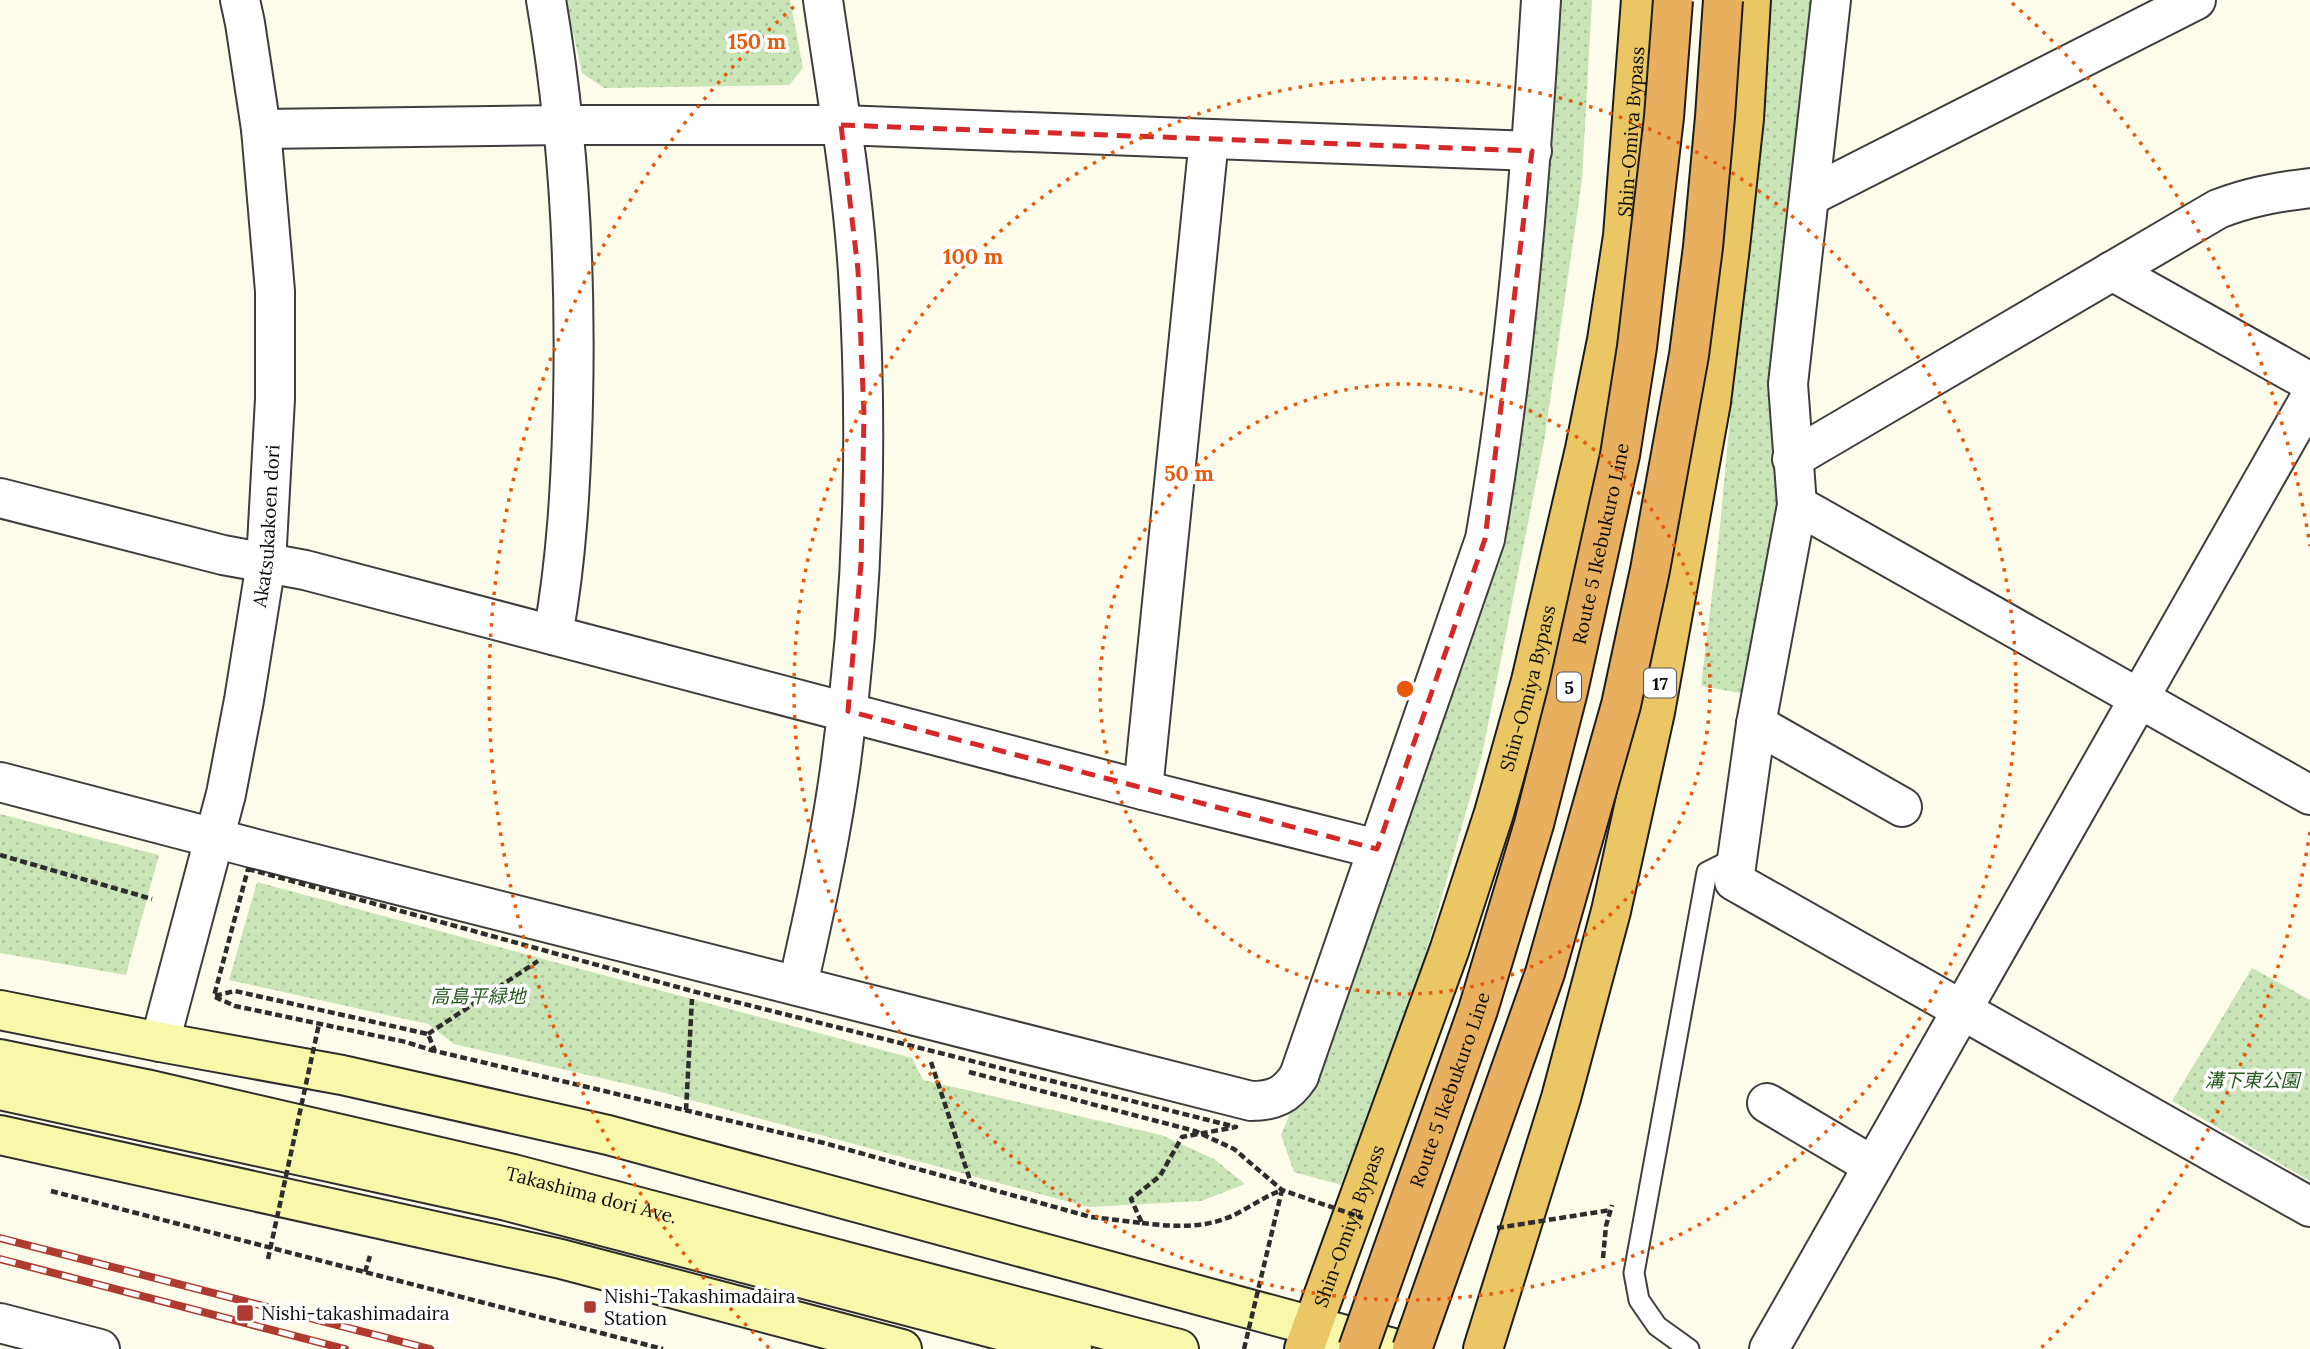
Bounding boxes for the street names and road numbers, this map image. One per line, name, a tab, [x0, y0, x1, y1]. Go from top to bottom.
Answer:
street label: Shin-Omiya Bypass	[1612, 45, 1649, 218]
street label: Route 5 Ikebukuro Line	[1567, 441, 1634, 647]
street label: Akatsukakoen dori	[247, 444, 284, 610]
street label: Shin-Omiya Bypass	[1494, 602, 1560, 774]
road number: 17	[1644, 668, 1676, 698]
road number: 5	[1557, 672, 1581, 702]
street label: Route 5 Ikebukuro Line	[1404, 989, 1495, 1191]
street label: Shin-Omiya Bypass	[1308, 1141, 1389, 1310]
street label: Takashima dori Ave.	[504, 1161, 680, 1229]

